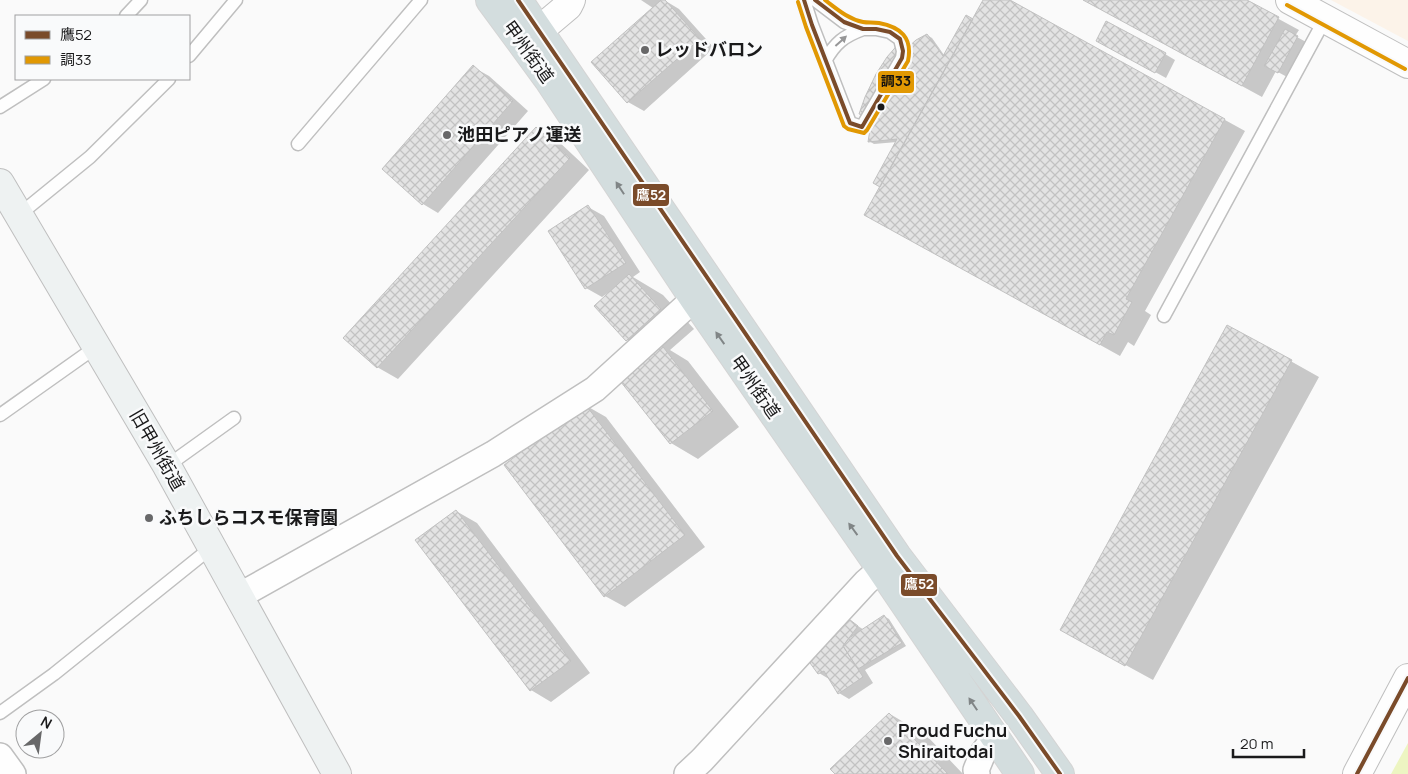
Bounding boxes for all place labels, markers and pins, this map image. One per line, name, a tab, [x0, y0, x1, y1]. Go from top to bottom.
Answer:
place label: レッドバロン	[655, 37, 763, 61]
marker: レッドバロン	[639, 44, 651, 56]
unlabelled marker	[876, 102, 886, 112]
place label: 池田ピアノ運送	[457, 122, 581, 146]
marker: 池田ピアノ運送	[441, 129, 453, 141]
place label: ふちしらコスモ保育園	[159, 505, 338, 529]
marker: ふちしらコスモ保育園	[143, 512, 155, 524]
place label: Proud Fuchu Shiraitodai	[898, 718, 1007, 763]
marker: Proud Fuchu Shiraitodai	[882, 735, 894, 747]

